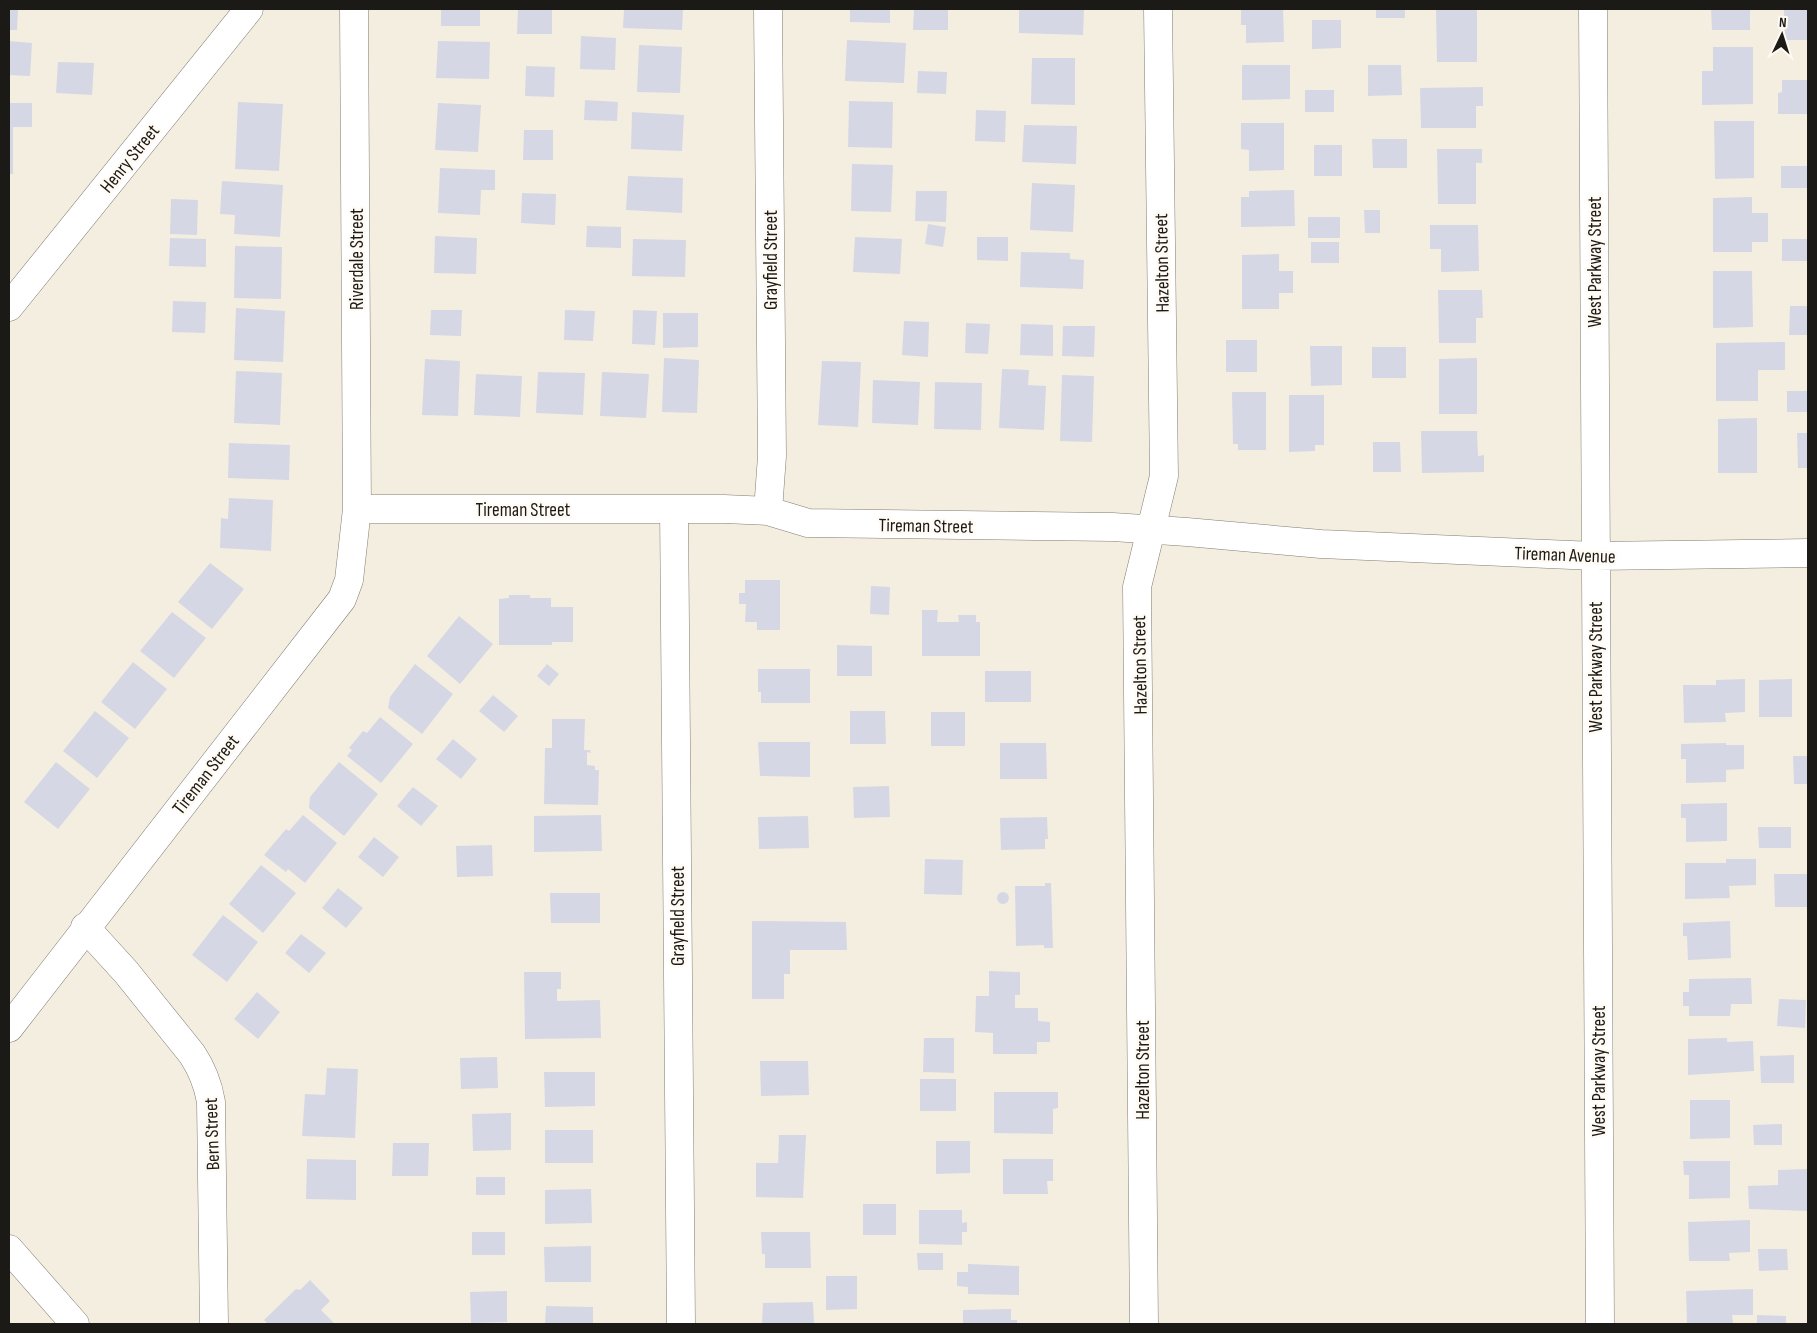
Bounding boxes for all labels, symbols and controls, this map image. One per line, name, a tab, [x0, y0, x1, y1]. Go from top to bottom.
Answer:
north arrow	[1757, 10, 1807, 60]
text: N	[1779, 14, 1787, 31]
street label: Henry Street	[96, 120, 165, 198]
street label: West Parkway Street	[1584, 196, 1607, 328]
street label: Riverdale Street	[346, 208, 369, 310]
street label: Grayfield Street	[760, 210, 783, 310]
street label: Hazelton Street	[1150, 213, 1175, 313]
street label: Tireman Street	[476, 499, 571, 522]
street label: Tireman Street	[878, 514, 974, 539]
street label: Tireman Avenue	[1514, 542, 1616, 569]
street label: West Parkway Street	[1585, 601, 1608, 733]
street label: Hazelton Street	[1128, 615, 1153, 715]
street label: Tireman Street	[168, 730, 245, 819]
street label: Grayfield Street	[667, 866, 690, 966]
street label: West Parkway Street	[1588, 1005, 1611, 1137]
street label: Hazelton Street	[1132, 1020, 1155, 1120]
street label: Bern Street	[200, 1097, 225, 1171]

